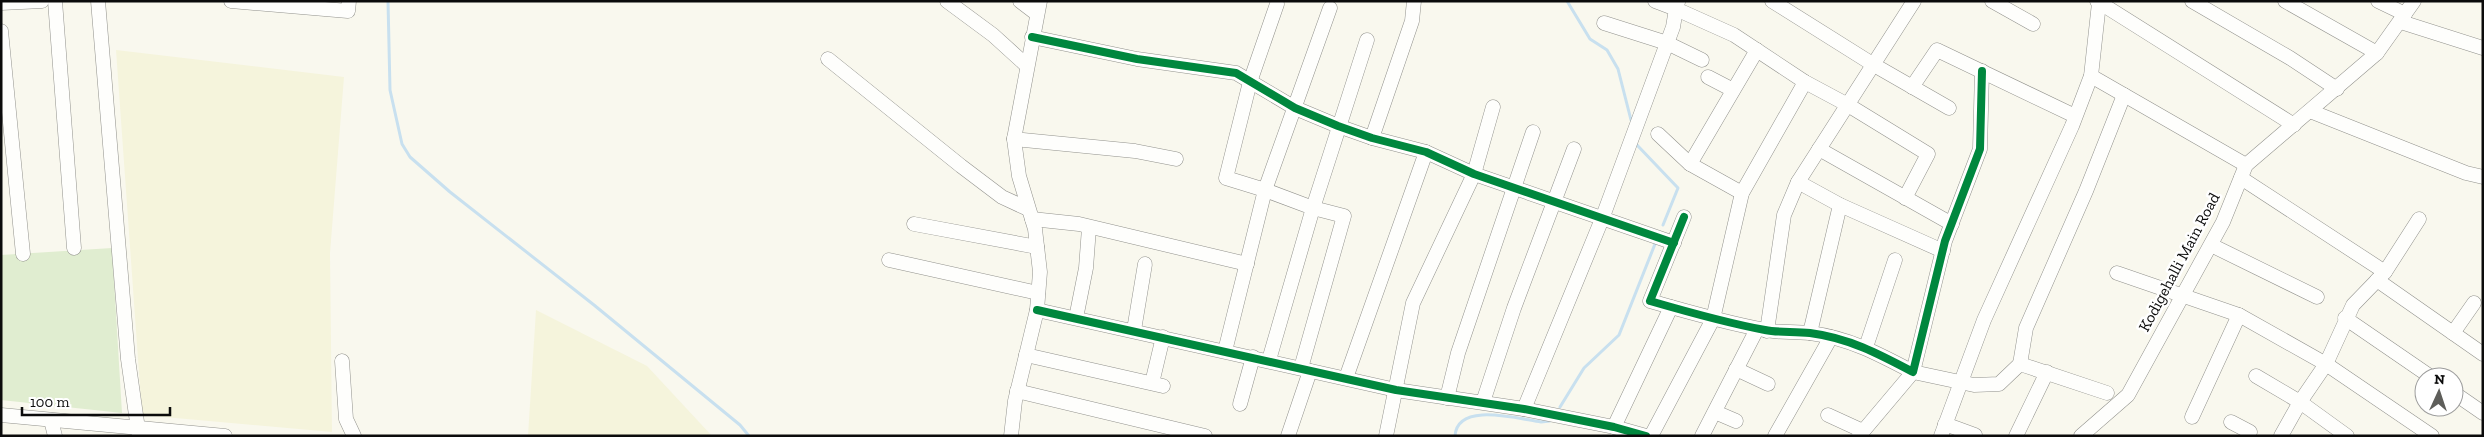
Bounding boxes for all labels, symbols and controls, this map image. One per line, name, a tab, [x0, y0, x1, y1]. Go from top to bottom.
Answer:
street label: Kodigehalli Main Road	[2134, 189, 2224, 335]
north arrow	[2414, 367, 2464, 417]
text: N	[2434, 371, 2446, 388]
scale bar	[22, 384, 170, 416]
text: 100 m	[30, 393, 69, 411]

